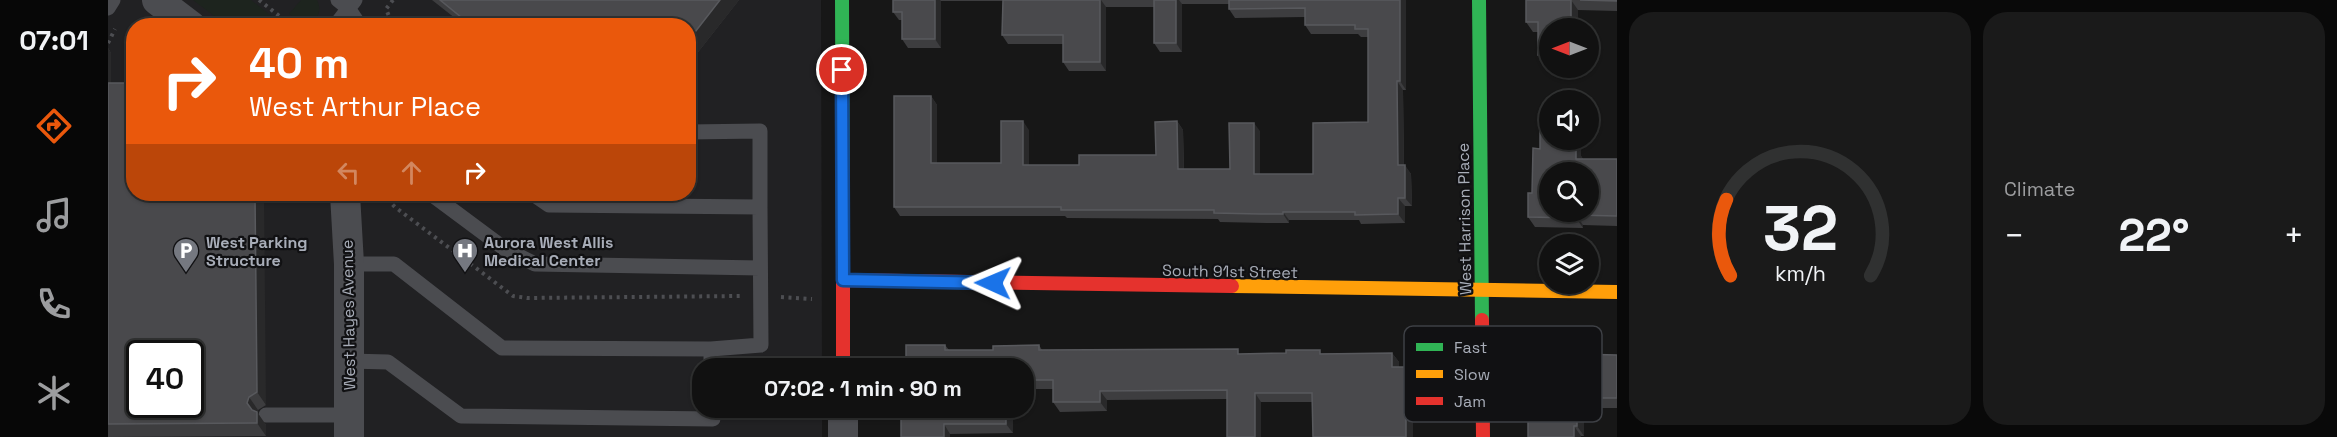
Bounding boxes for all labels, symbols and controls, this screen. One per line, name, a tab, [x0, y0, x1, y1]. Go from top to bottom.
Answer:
north arrow	[1539, 18, 1599, 78]
map controls	[1539, 18, 1599, 294]
text: 07:01	[19, 23, 89, 58]
text: 40 m	[249, 37, 349, 90]
icon: right	[150, 42, 228, 120]
pin	[816, 44, 867, 95]
icon: arrive	[825, 53, 858, 86]
text: West Arthur Place	[249, 89, 481, 124]
button: sound	[1539, 90, 1599, 150]
icon: directions	[33, 105, 75, 147]
street label: West Harrison Place	[1453, 143, 1476, 295]
icon: left	[332, 156, 365, 189]
icon: ahead	[395, 156, 428, 189]
icon: right	[458, 156, 491, 189]
button: search	[1539, 162, 1599, 222]
text: Climate	[2004, 176, 2075, 202]
text: 32	[1762, 189, 1837, 268]
icon: music	[33, 194, 75, 236]
text: 22°	[2118, 207, 2190, 264]
text: −	[2004, 215, 2024, 257]
text: +	[2284, 215, 2304, 257]
place label: West Parking Structure	[206, 232, 308, 271]
place label: Aurora West Allis Medical Center	[484, 232, 613, 271]
button: layers	[1539, 234, 1599, 294]
parking icon: West Parking Structure	[171, 236, 201, 274]
hospital icon: Aurora West Allis Medical Center	[450, 236, 480, 274]
street label: West Hayes Avenue	[337, 240, 360, 390]
position arrow	[961, 251, 1025, 315]
street label: South 91st Street	[1162, 260, 1298, 283]
text: km/h	[1774, 260, 1826, 287]
icon: phone	[33, 283, 75, 325]
legend	[1404, 326, 1602, 422]
text: Fast	[1454, 337, 1487, 358]
speed limit sign: 40	[126, 340, 204, 418]
text: Slow	[1454, 364, 1490, 385]
icon: climate	[33, 372, 75, 414]
text: 07:02 · 1 min · 90 m	[764, 374, 962, 402]
text: Jam	[1454, 391, 1486, 412]

